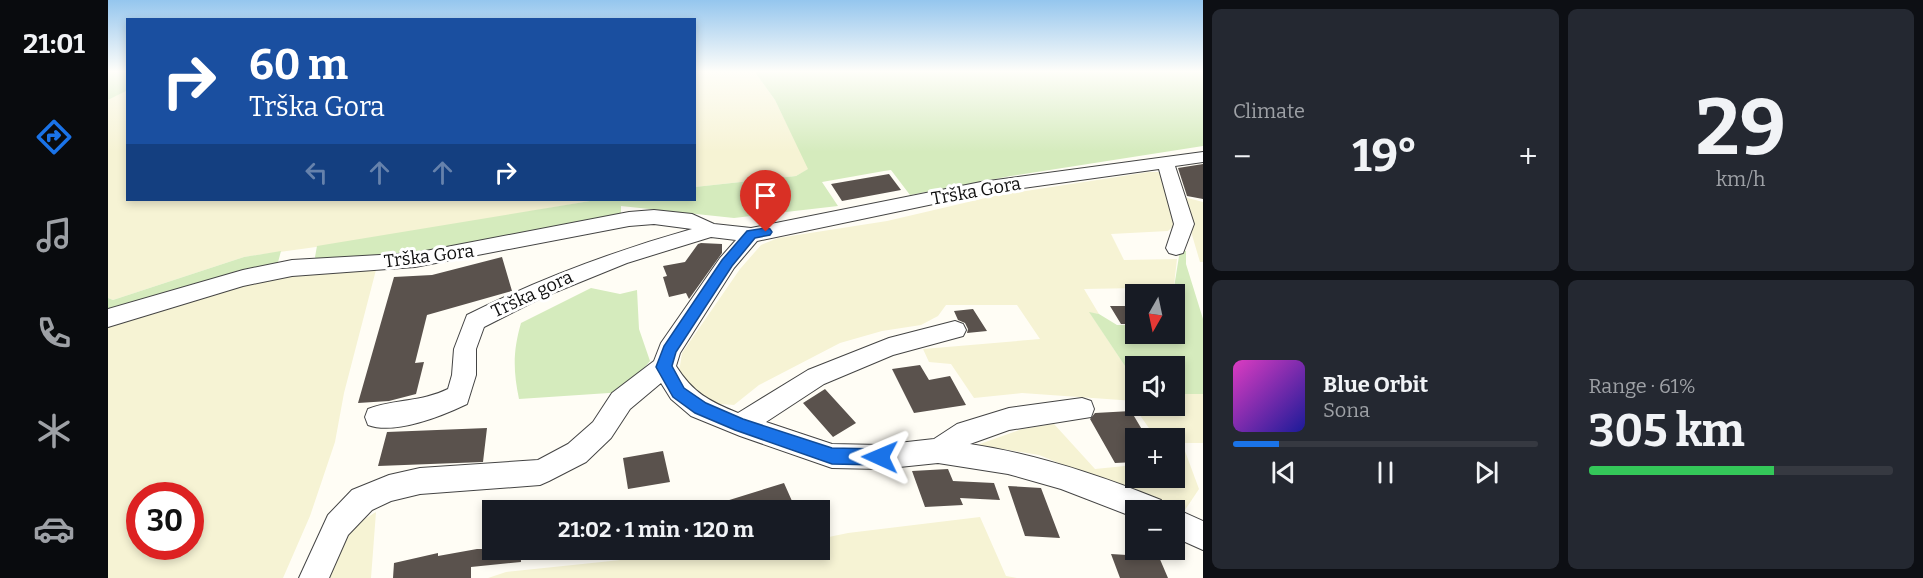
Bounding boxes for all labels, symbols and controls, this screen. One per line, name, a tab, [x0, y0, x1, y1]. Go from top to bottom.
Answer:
text: 21:01	[23, 28, 85, 60]
text: 60 m	[249, 40, 348, 90]
icon: right	[150, 42, 228, 120]
text: 29	[1696, 81, 1786, 175]
text: Trška Gora	[249, 91, 385, 123]
text: Climate	[1233, 99, 1305, 123]
icon: directions	[33, 116, 75, 158]
text: 19°	[1352, 129, 1418, 183]
text: −	[1233, 137, 1251, 177]
text: +	[1519, 137, 1537, 177]
icon: left	[300, 156, 333, 189]
icon: ahead	[363, 156, 396, 189]
icon: ahead	[426, 156, 459, 189]
icon: right	[489, 156, 522, 189]
text: km/h	[1716, 167, 1766, 191]
pin	[740, 170, 791, 232]
street label: Trška Gora	[929, 172, 1023, 210]
icon: arrive	[749, 179, 782, 212]
icon: music	[33, 214, 75, 256]
street label: Trška Gora	[383, 240, 475, 272]
street label: Trška gora	[488, 266, 576, 322]
north arrow	[1125, 284, 1185, 344]
map controls	[1125, 284, 1185, 560]
icon: phone	[33, 312, 75, 354]
button: sound	[1125, 356, 1185, 416]
text: Blue Orbit	[1323, 371, 1428, 398]
text: Range · 61%	[1589, 374, 1696, 398]
text: Sona	[1323, 398, 1370, 422]
text: 305 km	[1589, 404, 1745, 458]
icon: climate	[33, 410, 75, 452]
position arrow	[848, 425, 912, 489]
button: +	[1125, 428, 1185, 488]
icon: previous	[1267, 456, 1300, 489]
icon: pause	[1369, 456, 1402, 489]
icon: next	[1470, 456, 1503, 489]
speed limit sign: 30	[126, 482, 204, 560]
button: −	[1125, 500, 1185, 560]
icon: car	[33, 508, 75, 550]
text: 21:02 · 1 min · 120 m	[558, 516, 754, 543]

